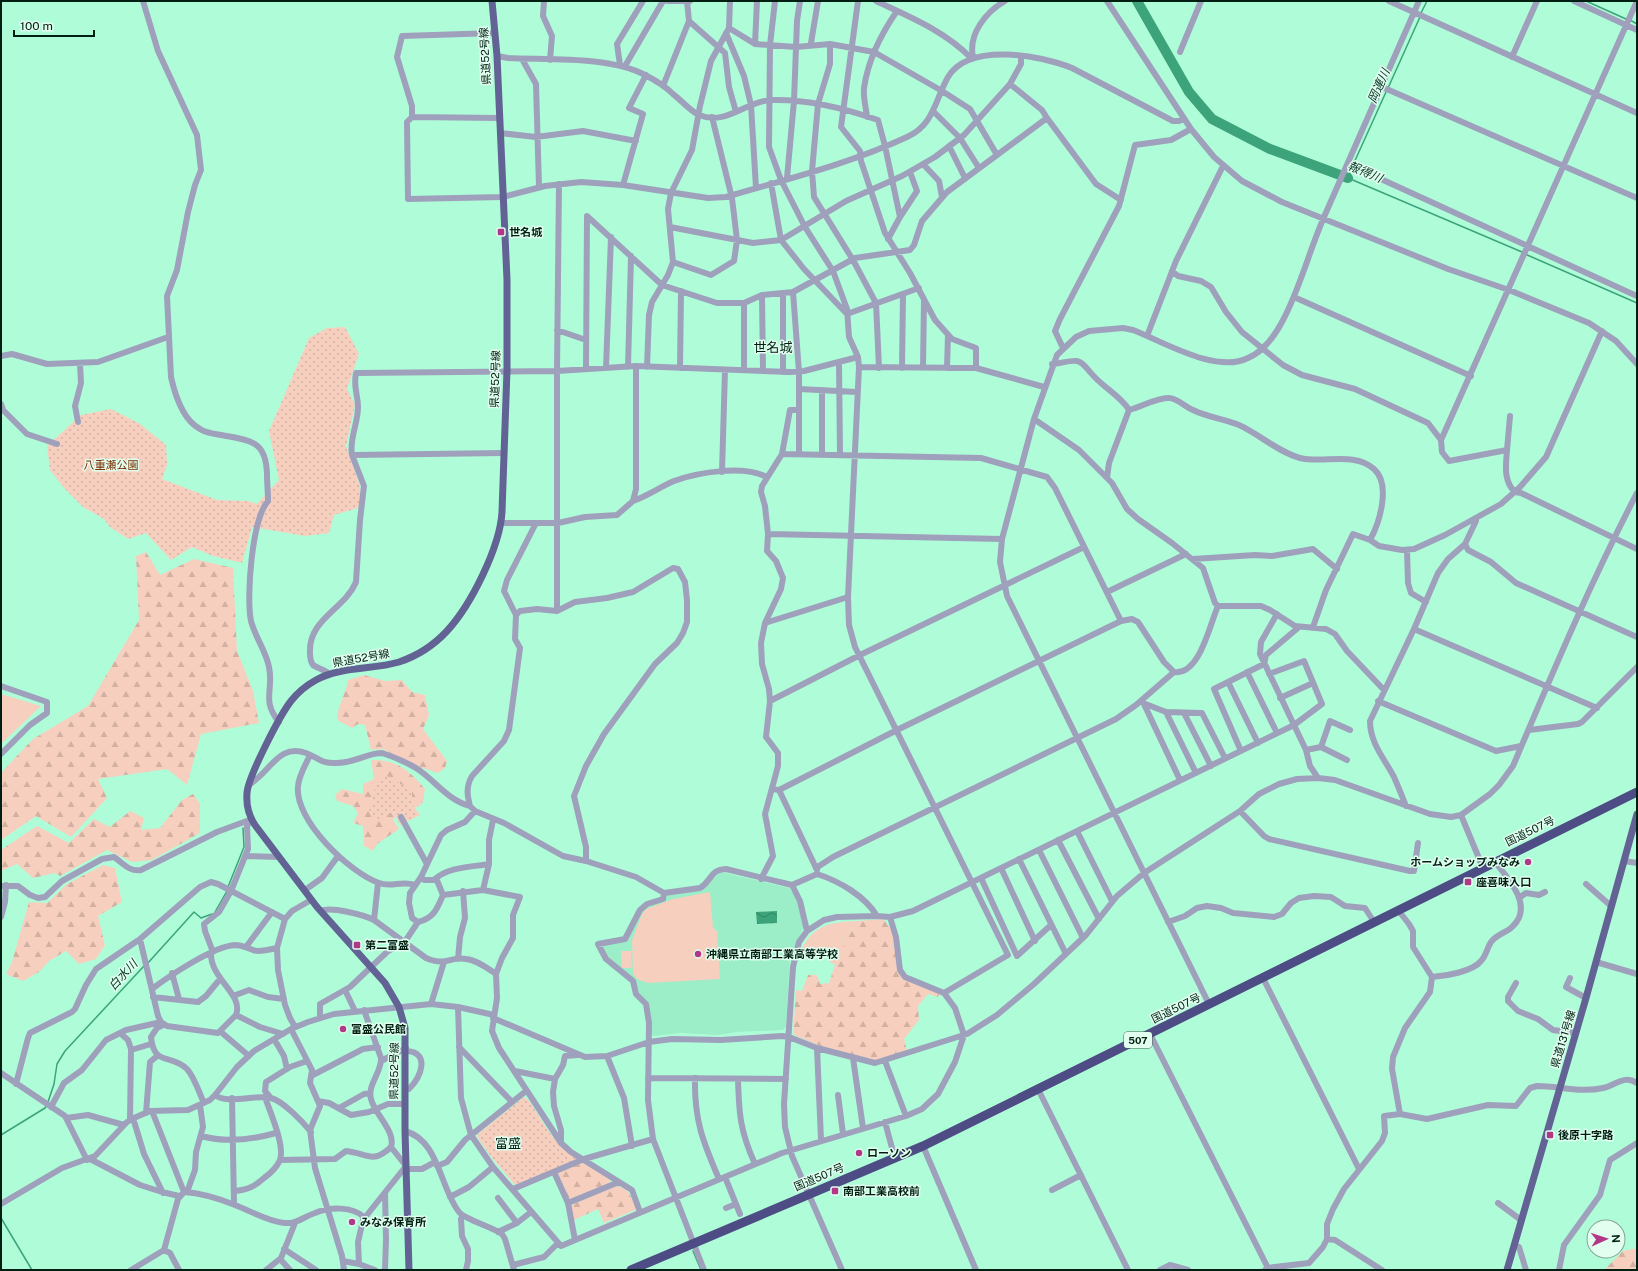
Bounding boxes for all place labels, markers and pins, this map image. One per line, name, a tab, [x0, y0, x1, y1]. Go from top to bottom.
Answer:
place label: 世名城	[509, 226, 543, 238]
marker: 世名城	[496, 227, 506, 237]
place label: ホームショップみなみ	[1410, 856, 1520, 868]
marker: ホームショップみなみ	[1523, 857, 1533, 867]
place label: 座喜味入口	[1476, 876, 1531, 888]
marker: 座喜味入口	[1463, 877, 1473, 887]
place label: 第二富盛	[365, 939, 409, 951]
marker: 第二富盛	[352, 940, 362, 950]
place label: 沖縄県立南部工業高等学校	[706, 948, 838, 960]
marker: 沖縄県立南部工業高等学校	[693, 949, 703, 959]
place label: 富盛公民館	[351, 1023, 406, 1035]
marker: 富盛公民館	[338, 1024, 348, 1034]
place label: 後原十字路	[1558, 1129, 1614, 1141]
marker: 後原十字路	[1545, 1130, 1555, 1140]
place label: ローソン	[867, 1147, 911, 1159]
marker: ローソン	[854, 1148, 864, 1158]
place label: 南部工業高校前	[843, 1185, 920, 1197]
marker: 南部工業高校前	[830, 1186, 840, 1196]
place label: みなみ保育所	[360, 1216, 426, 1228]
marker: みなみ保育所	[347, 1217, 357, 1227]

